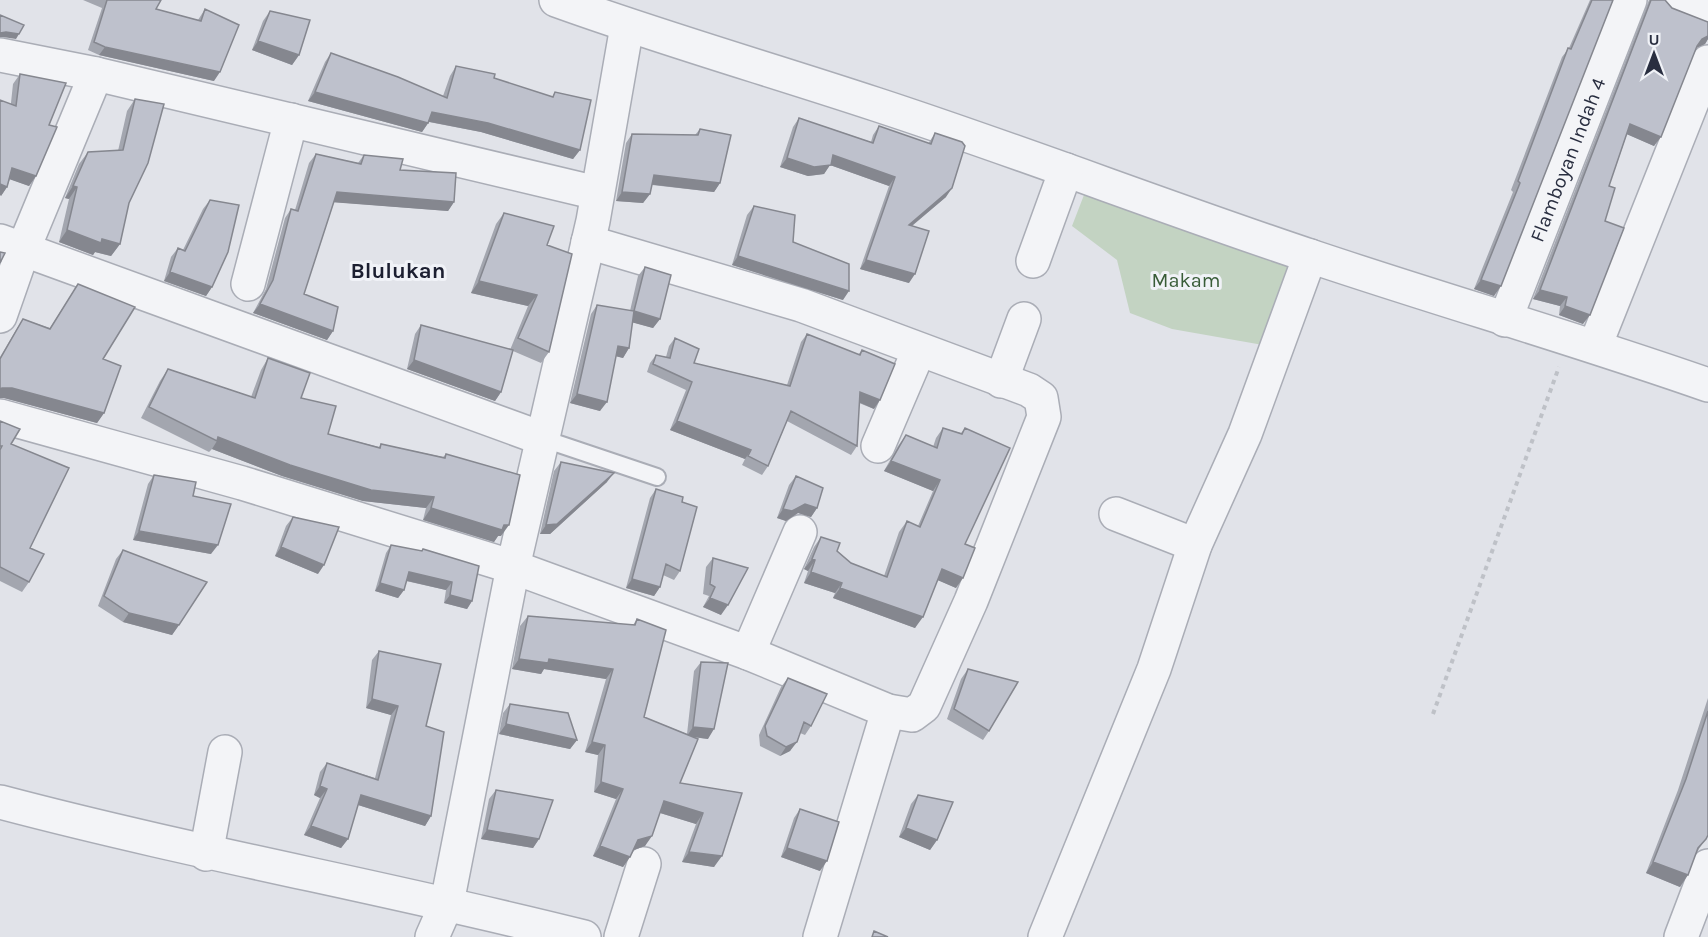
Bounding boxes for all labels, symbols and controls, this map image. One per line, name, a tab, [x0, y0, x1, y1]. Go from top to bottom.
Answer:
north arrow	[1624, 24, 1684, 84]
text: U	[1648, 30, 1660, 49]
street label: Flamboyan Indah 4	[1525, 74, 1610, 245]
district label: Blulukan	[351, 258, 445, 284]
park label: Makam	[1152, 269, 1220, 292]

